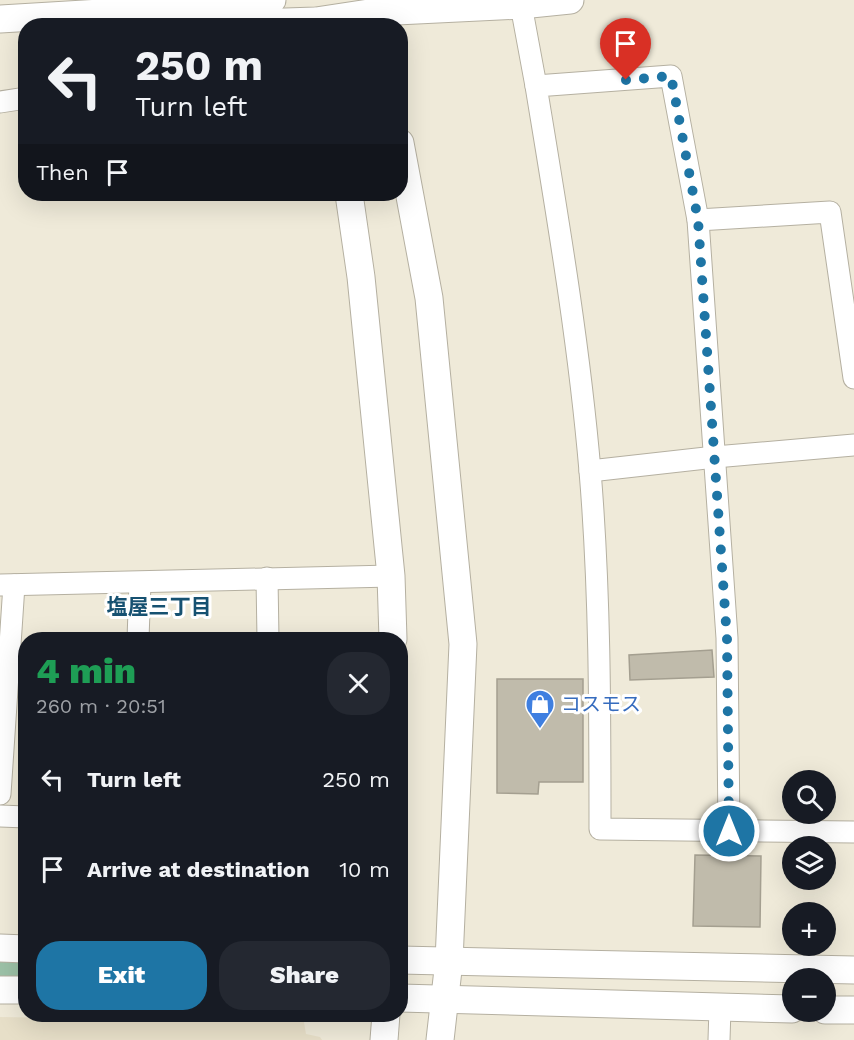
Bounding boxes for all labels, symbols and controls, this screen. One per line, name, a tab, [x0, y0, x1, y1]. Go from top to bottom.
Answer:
pin	[600, 18, 651, 80]
icon: arrive	[609, 27, 642, 60]
text: 250 m	[135, 41, 263, 90]
icon: left	[36, 42, 114, 120]
text: Turn left	[135, 91, 247, 123]
icon: arrive	[101, 156, 134, 189]
text: Then	[36, 160, 89, 185]
district label: 塩屋三丁目	[107, 594, 212, 619]
text: 4 min	[36, 650, 136, 692]
button: close	[327, 652, 390, 715]
shop icon: コスモス	[524, 688, 556, 730]
place label: コスモス	[561, 692, 641, 716]
text: 260 m · 20:51	[36, 694, 166, 718]
icon: left	[36, 763, 69, 796]
text: Turn left	[87, 767, 181, 792]
text: 250 m	[322, 767, 390, 792]
map controls	[782, 770, 836, 1022]
button: search	[782, 770, 836, 824]
position arrow	[697, 799, 761, 863]
button: layers	[782, 836, 836, 890]
icon: arrive	[36, 853, 69, 886]
text: Arrive at destination	[87, 857, 310, 882]
text: 10 m	[339, 857, 390, 882]
button: +	[782, 902, 836, 956]
button: Exit	[36, 941, 207, 1010]
button: Share	[219, 941, 390, 1010]
button: −	[782, 968, 836, 1022]

